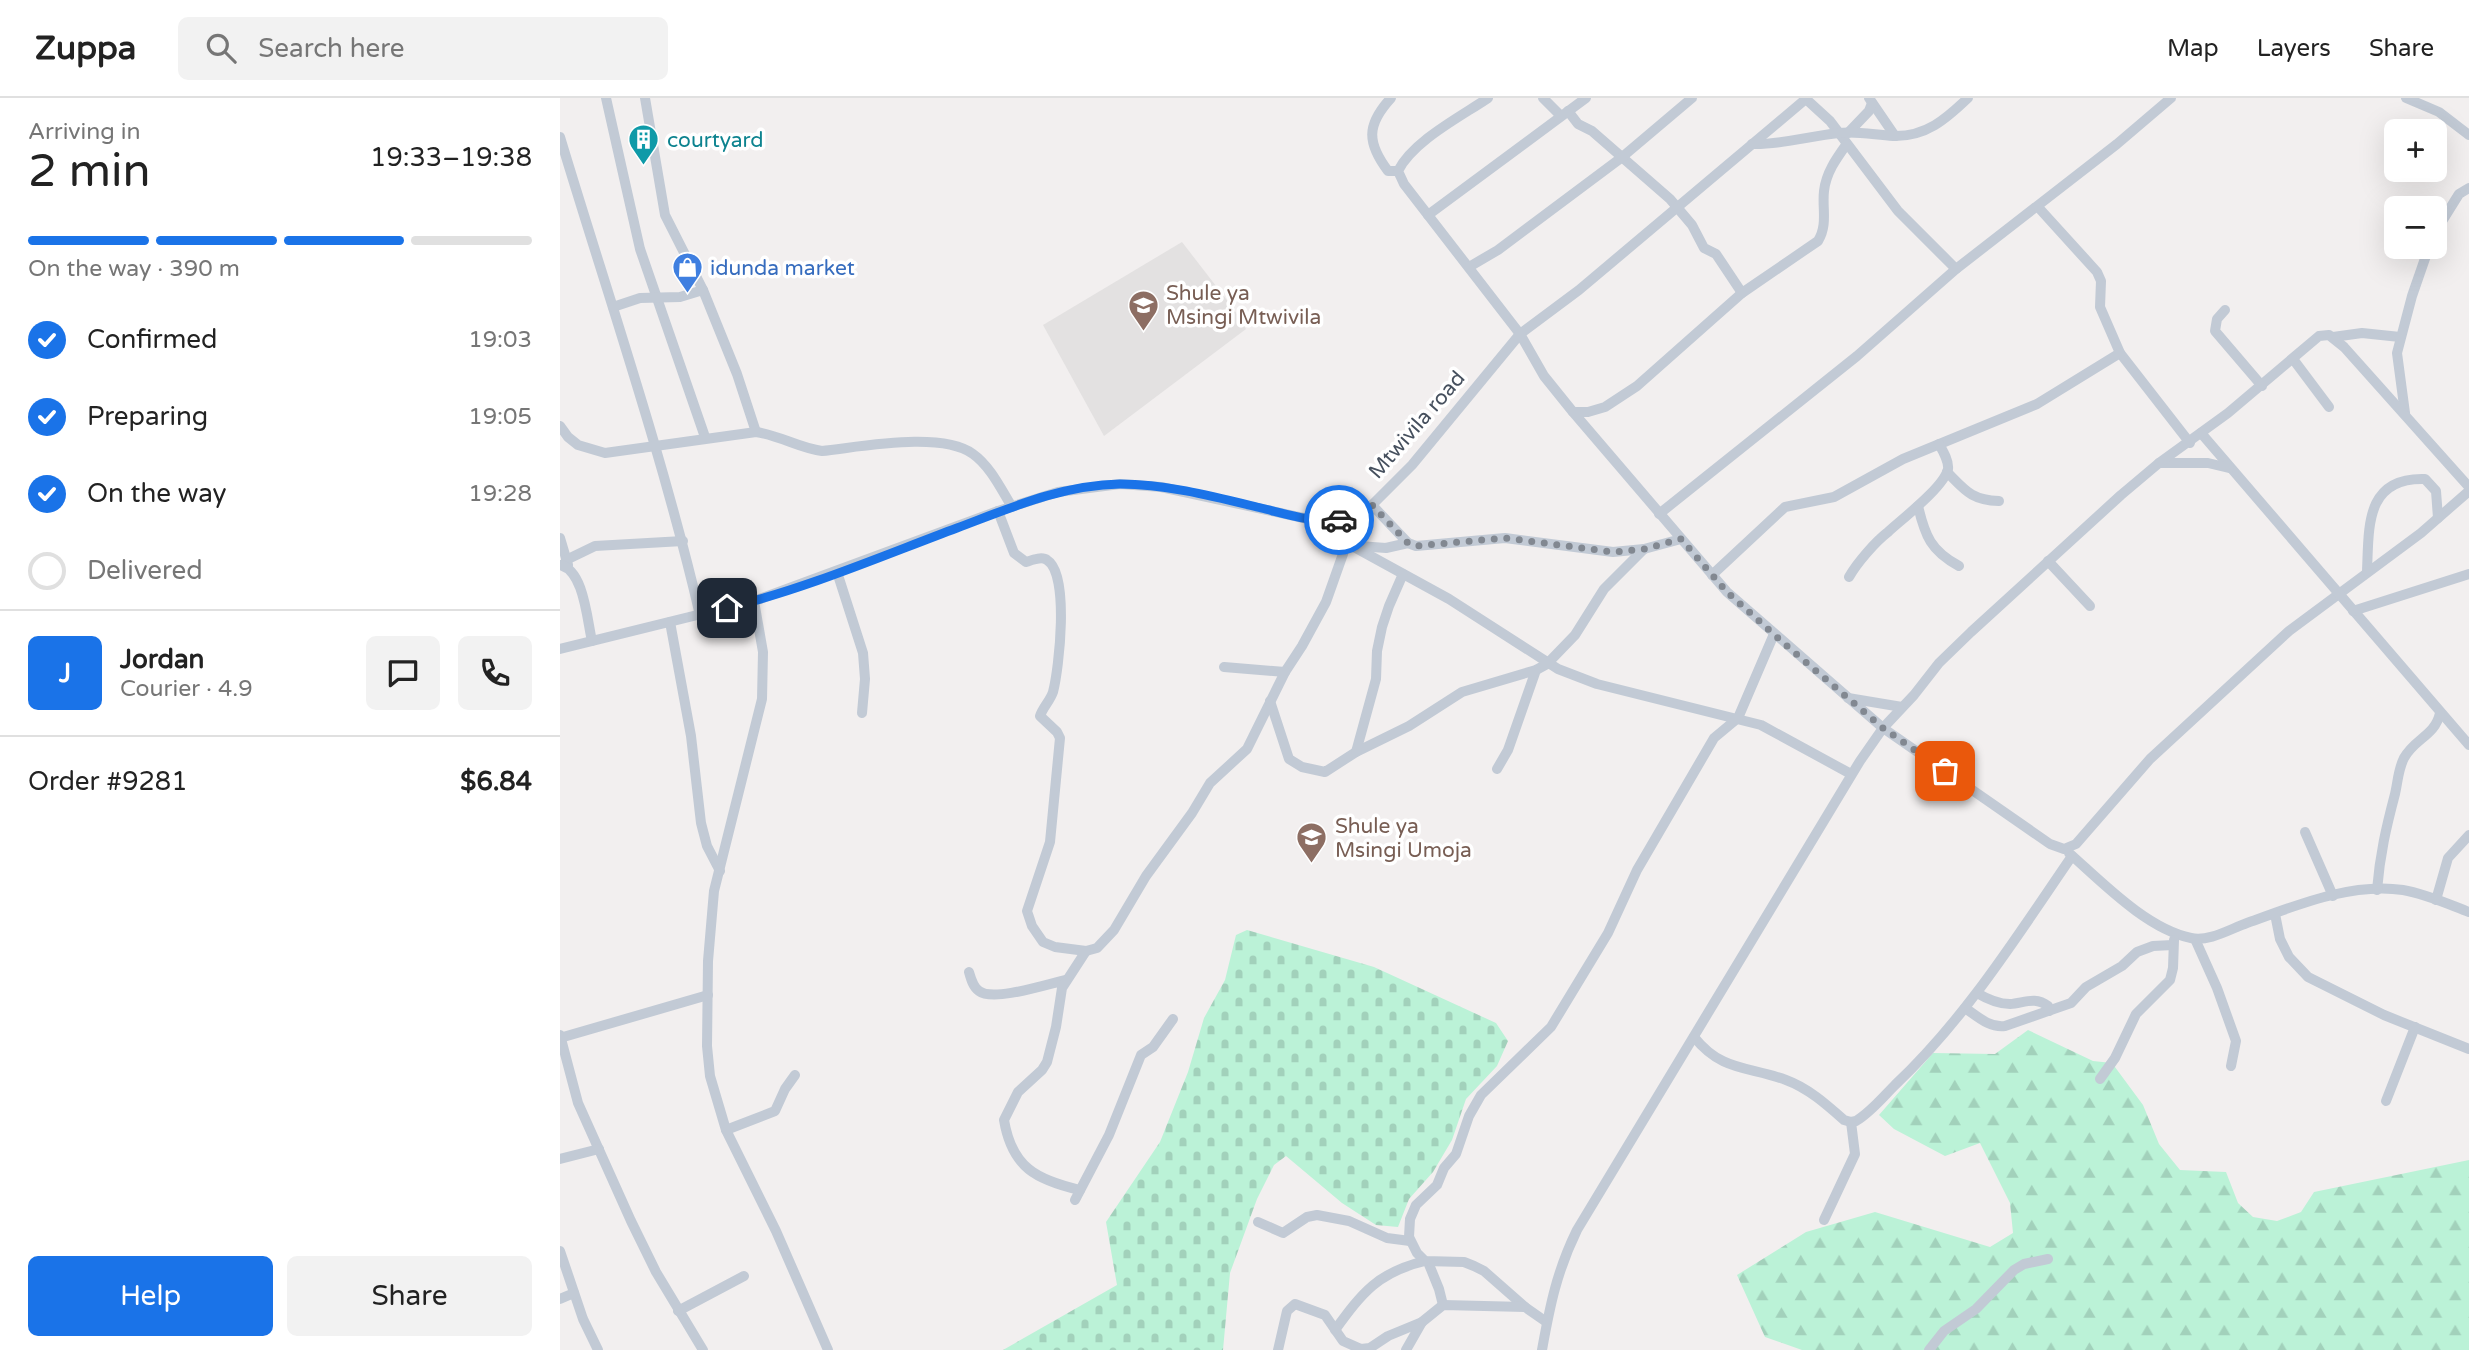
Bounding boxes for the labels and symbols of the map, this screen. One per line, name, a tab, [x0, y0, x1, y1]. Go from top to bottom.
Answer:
building icon: courtyard	[627, 123, 661, 167]
place label: courtyard	[667, 128, 764, 153]
shop icon: idunda market	[670, 251, 704, 295]
place label: idunda market	[710, 256, 855, 281]
place label: Shule ya Msingi Mtwivila	[1166, 281, 1321, 330]
school or university icon: Shule ya Msingi Mtwivila	[1126, 288, 1160, 332]
street label: Mtwivila road	[1364, 366, 1470, 484]
courier	[1304, 485, 1374, 555]
pin	[697, 578, 757, 638]
pin	[1915, 741, 1975, 801]
place label: Shule ya Msingi Umoja	[1335, 814, 1472, 863]
school or university icon: Shule ya Msingi Umoja	[1295, 821, 1329, 865]

